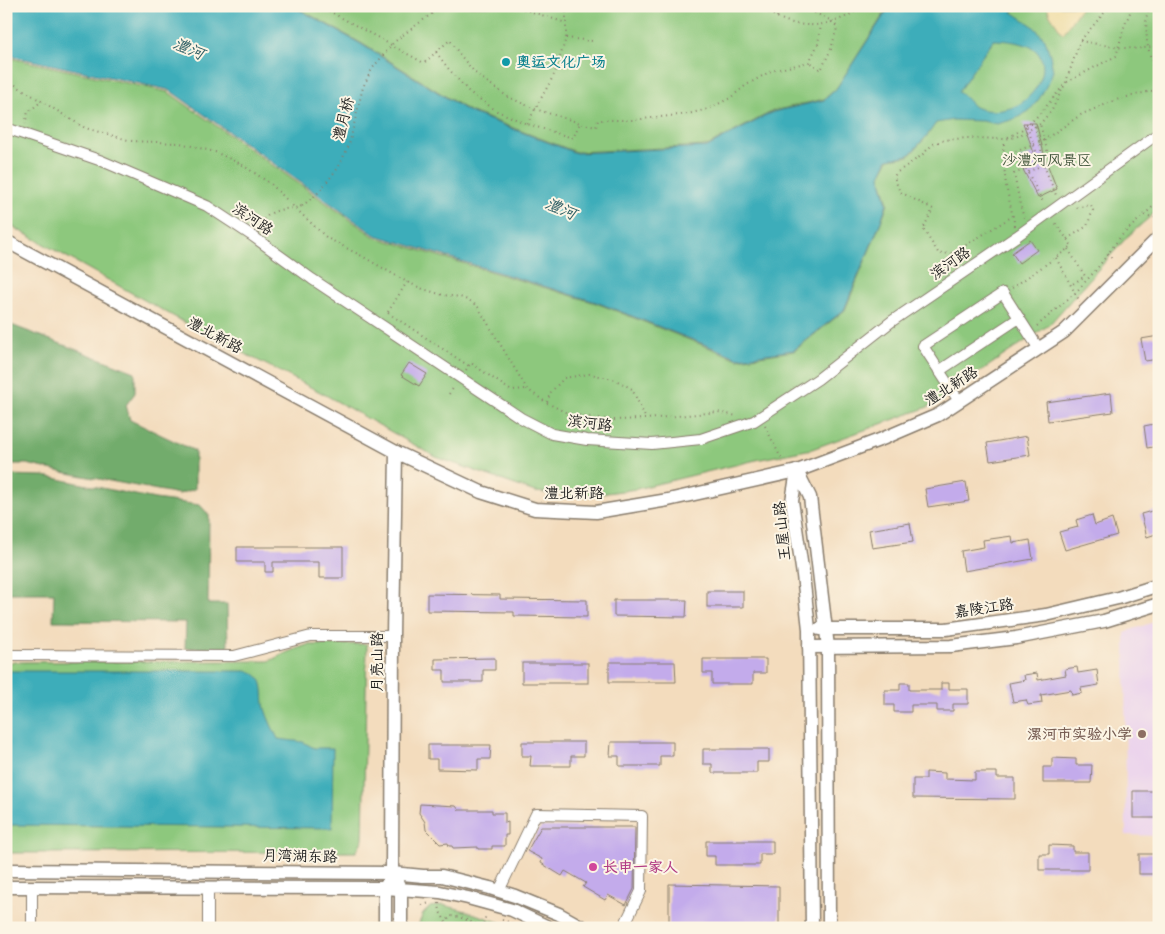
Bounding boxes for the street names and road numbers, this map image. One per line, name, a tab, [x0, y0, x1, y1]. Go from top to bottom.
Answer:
street label: 澧月桥	[329, 95, 357, 143]
street label: 滨河路	[229, 199, 277, 239]
street label: 滨河路	[926, 243, 974, 283]
street label: 澧北新路	[184, 313, 246, 357]
street label: 澧北新路	[921, 362, 981, 410]
street label: 滨河路	[567, 411, 613, 435]
street label: 澧北新路	[544, 484, 604, 502]
street label: 王屋山路	[770, 500, 794, 562]
street label: 嘉陵江路	[953, 595, 1015, 621]
street label: 月亮山路	[368, 632, 386, 692]
street label: 月湾湖东路	[262, 846, 338, 866]

